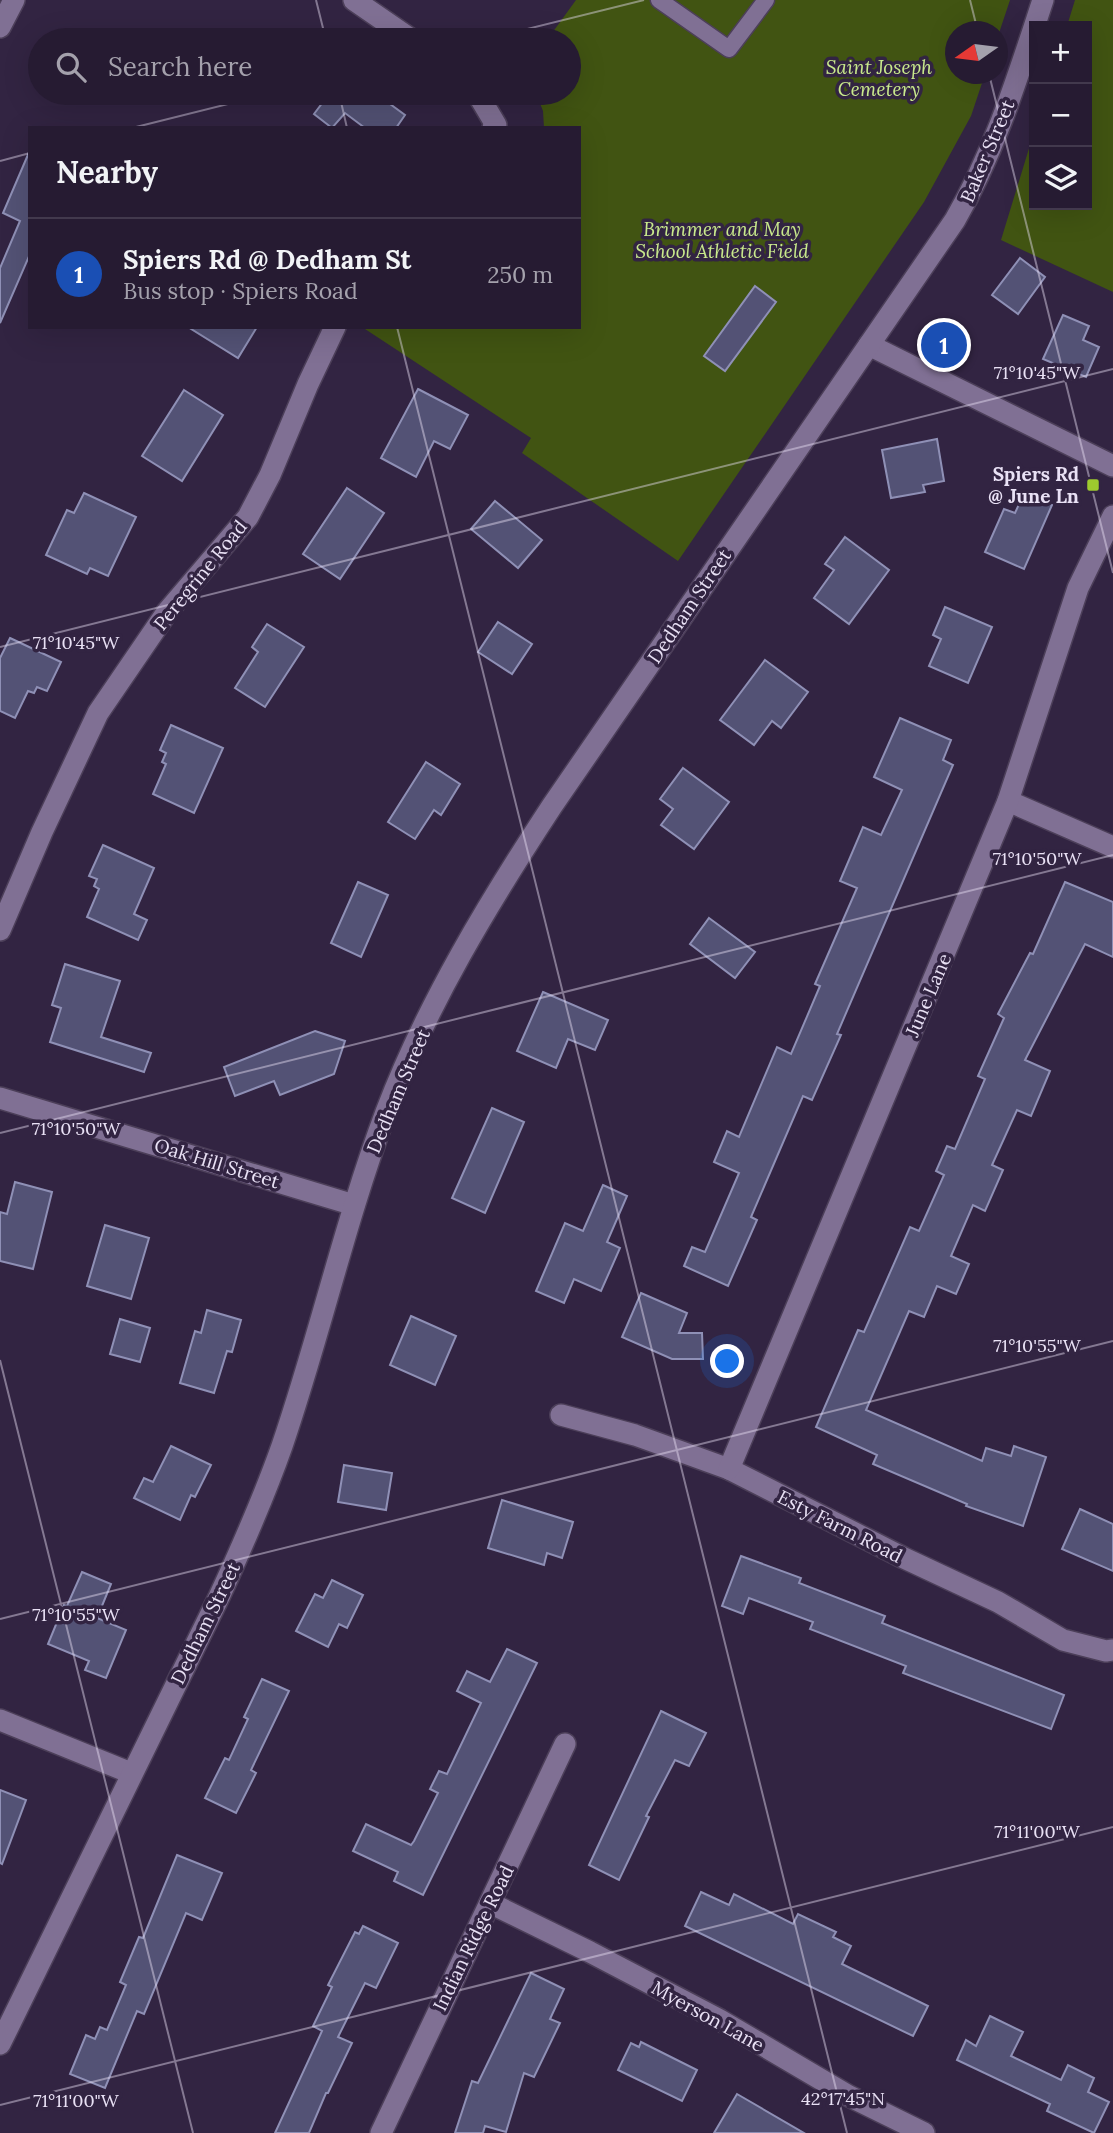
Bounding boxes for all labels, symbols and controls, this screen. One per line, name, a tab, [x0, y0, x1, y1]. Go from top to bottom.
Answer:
north arrow	[945, 21, 1008, 84]
map controls	[1029, 21, 1092, 210]
button: +	[1029, 21, 1092, 84]
search box	[28, 28, 581, 105]
icon: search	[52, 48, 90, 86]
text: Search here	[108, 50, 252, 83]
park label: Saint Joseph Cemetery	[826, 55, 932, 101]
button: −	[1029, 84, 1092, 147]
street label: Baker Street	[955, 96, 1020, 206]
button: layers	[1029, 147, 1092, 210]
text: Nearby	[56, 153, 158, 191]
park label: Brimmer and May School Athletic Field	[635, 217, 809, 263]
text: Spiers Rd @ Dedham St	[123, 243, 411, 276]
text: 1	[74, 260, 84, 289]
text: 250 m	[487, 260, 553, 289]
text: Bus stop · Spiers Road	[123, 276, 358, 305]
pin: 1	[921, 319, 967, 371]
text: 71°10'45"W	[994, 361, 1081, 384]
place label: Spiers Rd @ June Ln	[988, 462, 1079, 508]
marker: Spiers Rd @ June Ln	[1085, 477, 1101, 493]
street label: Peregrine Road	[148, 515, 252, 635]
street label: Dedham Street	[642, 544, 736, 668]
text: 71°10'45"W	[33, 631, 120, 654]
text: 71°10'50"W	[993, 847, 1082, 870]
street label: June Lane	[899, 950, 956, 1041]
street label: Dedham Street	[361, 1025, 435, 1157]
text: 71°10'50"W	[32, 1117, 121, 1140]
street label: Oak Hill Street	[152, 1133, 283, 1194]
text: 71°10'55"W	[993, 1334, 1082, 1357]
your location	[710, 1344, 744, 1378]
street label: Esty Farm Road	[774, 1484, 906, 1568]
street label: Dedham Street	[165, 1558, 245, 1688]
text: 71°10'55"W	[32, 1603, 121, 1626]
text: 71°11'00"W	[994, 1820, 1081, 1843]
street label: Indian Ridge Road	[427, 1861, 519, 2015]
street label: Myerson Lane	[648, 1975, 768, 2057]
text: 42°17'45"N	[801, 2087, 885, 2110]
text: 71°11'00"W	[33, 2089, 120, 2112]

